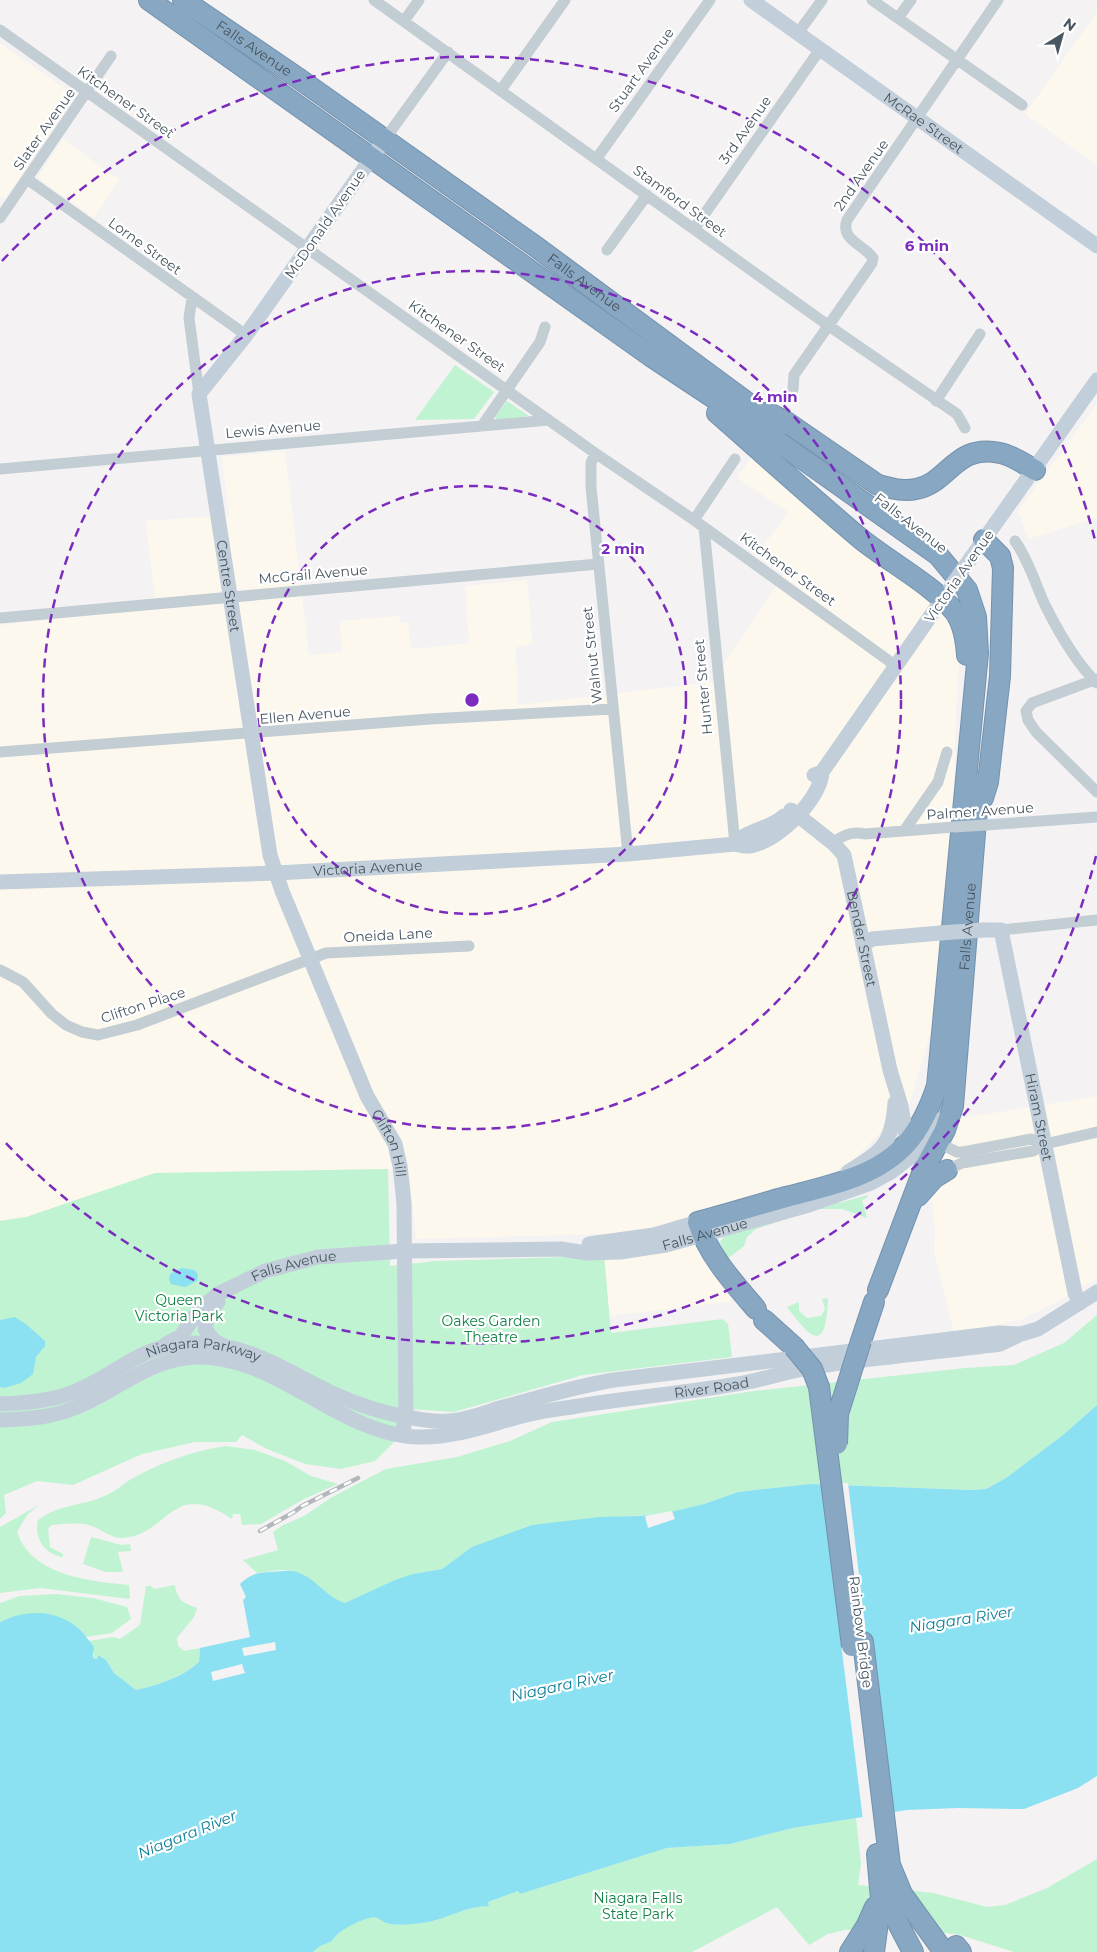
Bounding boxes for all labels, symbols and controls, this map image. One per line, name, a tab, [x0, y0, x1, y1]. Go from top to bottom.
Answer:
north arrow	[1037, 10, 1087, 60]
text: N	[1060, 14, 1080, 35]
street label: Falls Avenue	[213, 16, 296, 80]
street label: Stuart Avenue	[604, 24, 678, 116]
street label: Kitchener Street	[74, 62, 178, 142]
street label: Slater Avenue	[9, 84, 79, 174]
street label: McRae Street	[880, 88, 968, 158]
street label: 3rd Avenue	[715, 92, 775, 168]
street label: 2nd Avenue	[830, 136, 892, 214]
street label: Stamford Street	[630, 161, 731, 241]
street label: McDonald Avenue	[281, 166, 369, 282]
street label: Lorne Street	[105, 213, 185, 279]
text: 6 min	[905, 236, 949, 255]
street label: Falls Avenue	[544, 249, 625, 316]
street label: Kitchener Street	[405, 296, 509, 376]
text: 4 min	[752, 387, 798, 406]
street label: Lewis Avenue	[224, 416, 322, 442]
street label: Falls Avenue	[871, 489, 951, 557]
street label: Victoria Avenue	[920, 526, 998, 626]
street label: Kitchener Street	[736, 528, 840, 610]
street label: Centre Street	[213, 539, 245, 634]
text: 2 min	[601, 539, 645, 558]
street label: McGrail Avenue	[258, 560, 368, 588]
street label: Walnut Street	[578, 605, 606, 704]
street label: Hunter Street	[690, 638, 716, 735]
centre of rings	[463, 691, 481, 709]
street label: Ellen Avenue	[259, 702, 351, 728]
street label: Palmer Avenue	[926, 798, 1034, 824]
street label: Victoria Avenue	[313, 856, 423, 880]
street label: Falls Avenue	[955, 882, 980, 971]
street label: Bender Street	[843, 889, 881, 989]
street label: Oneida Lane	[343, 924, 433, 946]
street label: Clifton Place	[98, 983, 188, 1027]
street label: Hiram Street	[1021, 1072, 1057, 1163]
street label: Clifton Hill	[368, 1106, 410, 1178]
street label: Falls Avenue	[660, 1214, 750, 1255]
street label: Falls Avenue	[248, 1247, 337, 1286]
park label: Queen Victoria Park	[135, 1291, 224, 1325]
park label: Oakes Garden Theatre	[442, 1312, 540, 1346]
street label: Niagara Parkway	[143, 1334, 264, 1366]
street label: River Road	[673, 1373, 751, 1402]
street label: Rainbow Bridge	[845, 1575, 877, 1689]
water label: Niagara River	[908, 1601, 1015, 1637]
water label: Niagara River	[509, 1665, 616, 1705]
water label: Niagara River	[135, 1805, 240, 1862]
park label: Niagara Falls State Park	[593, 1889, 683, 1923]

